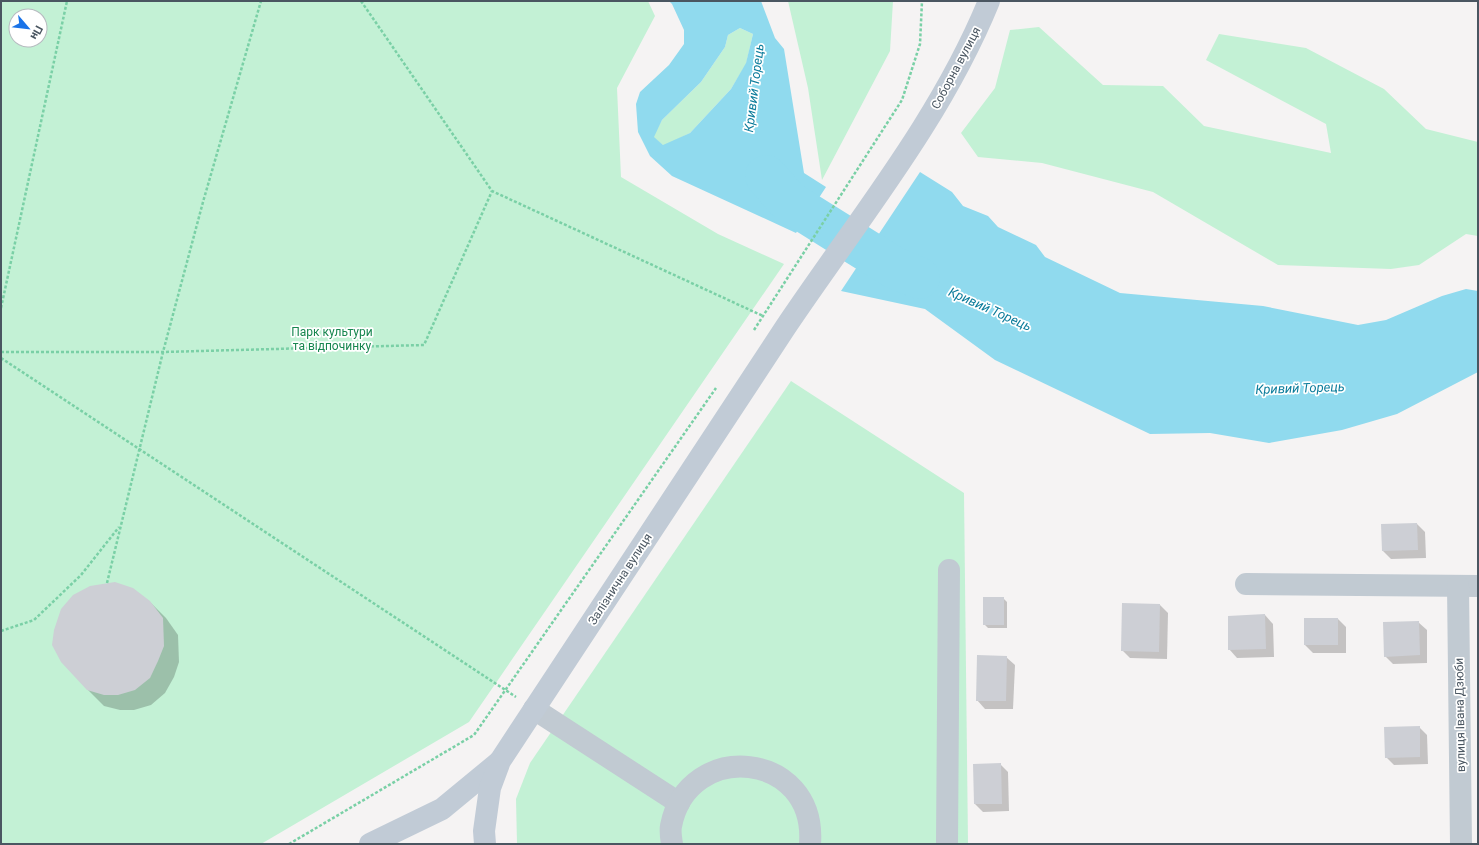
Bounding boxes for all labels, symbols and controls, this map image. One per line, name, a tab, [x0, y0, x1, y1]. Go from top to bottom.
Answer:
north arrow	[8, 8, 48, 48]
text: Пн	[27, 23, 45, 42]
street label: Соборна вулиця	[928, 24, 984, 112]
water label: Кривий Торець	[741, 43, 767, 133]
water label: Кривий Торець	[946, 284, 1034, 334]
park label: Парк культури та відпочинку	[291, 325, 373, 353]
water label: Кривий Торець	[1255, 379, 1345, 397]
street label: Залізнична вулиця	[585, 531, 655, 627]
street label: вулиця Івана Дзюби	[1452, 658, 1468, 772]

